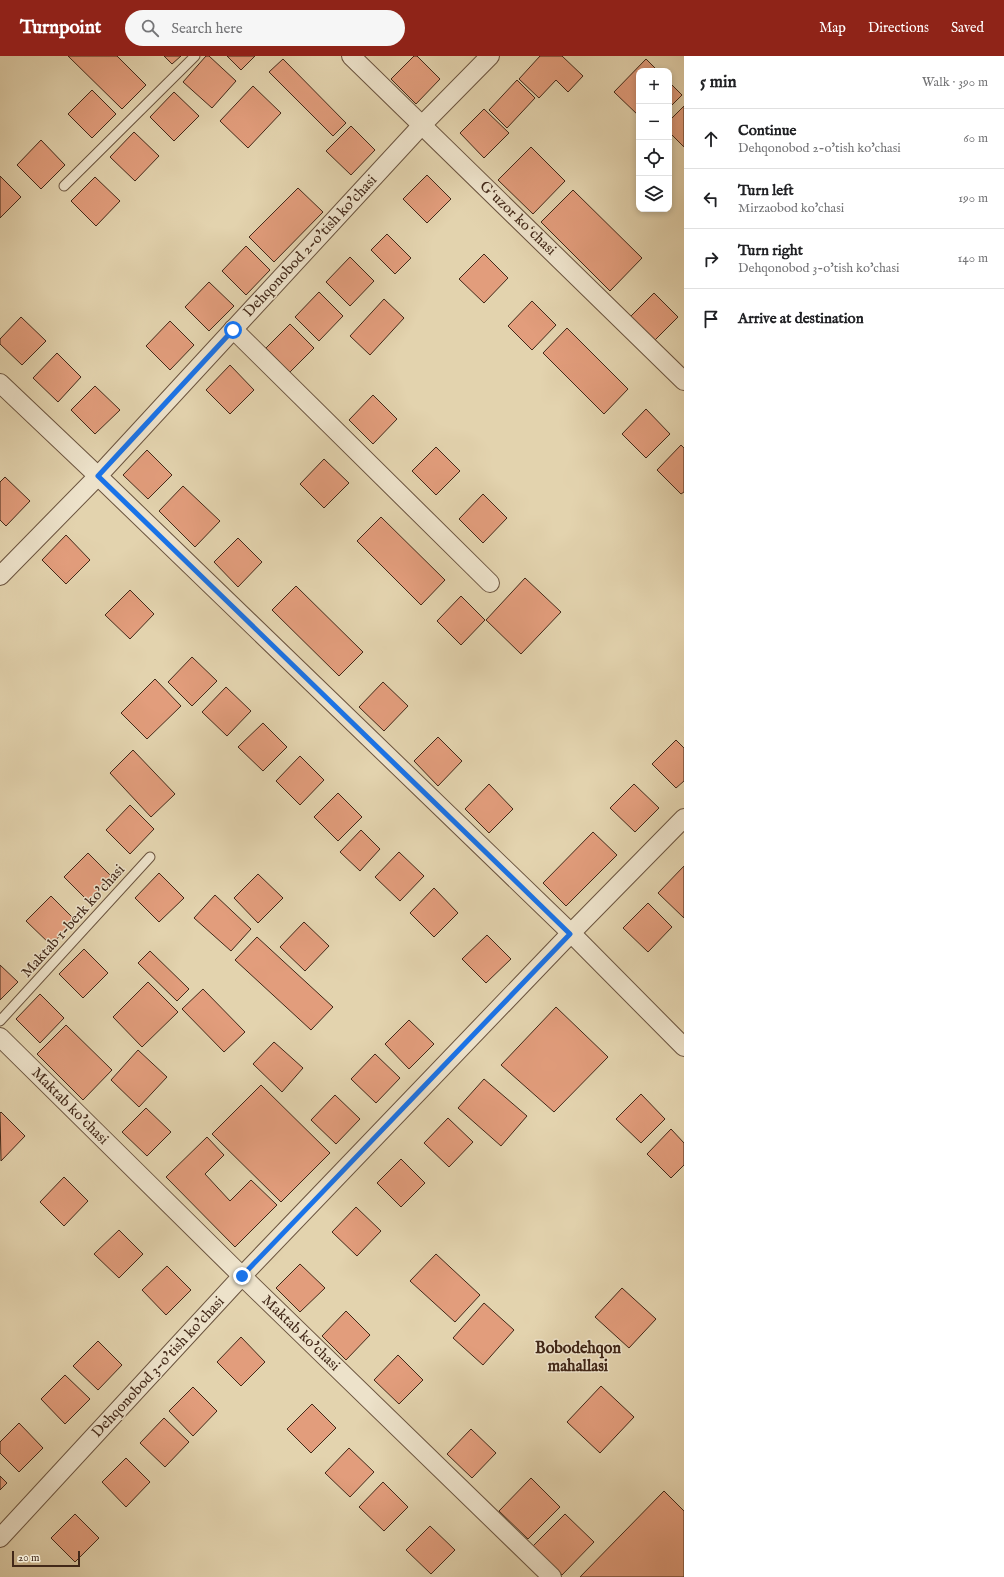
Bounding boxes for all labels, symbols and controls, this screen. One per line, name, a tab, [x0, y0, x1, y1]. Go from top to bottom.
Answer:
search box	[125, 10, 405, 46]
text: Turnpoint	[20, 16, 101, 40]
icon: search	[139, 17, 161, 39]
text: Search here	[171, 19, 243, 38]
text: Map	[819, 19, 846, 37]
text: Directions	[868, 19, 929, 37]
text: Saved	[951, 19, 984, 37]
map controls	[636, 68, 672, 212]
button: +	[636, 68, 672, 104]
text: 5 min	[700, 72, 737, 93]
text: Walk · 390 m	[922, 74, 988, 91]
button: −	[636, 104, 672, 140]
text: Continue	[738, 121, 796, 140]
icon: ahead	[700, 128, 722, 150]
text: 60 m	[963, 130, 988, 147]
button: locate	[636, 140, 672, 176]
text: Dehqonobod 2-o'tish ko'chasi	[738, 140, 901, 157]
street label: Dehqonobod 2-o'tish ko'chasi	[239, 171, 381, 321]
button: layers	[636, 176, 672, 212]
street label: Gʻuzor koʻchasi	[476, 177, 560, 259]
text: Turn left	[738, 181, 794, 200]
icon: left	[700, 188, 722, 210]
text: 190 m	[958, 190, 988, 207]
text: Mirzaobod ko'chasi	[738, 200, 844, 217]
text: Turn right	[738, 241, 803, 260]
icon: right	[700, 248, 722, 270]
text: 140 m	[958, 250, 988, 267]
text: Dehqonobod 3-o'tish ko'chasi	[738, 260, 900, 277]
icon: arrive	[700, 308, 722, 330]
text: Arrive at destination	[738, 309, 864, 328]
route start	[224, 321, 242, 339]
street label: Maktab 1-berk ko'chasi	[17, 860, 129, 982]
street label: Maktab ko'chasi	[27, 1063, 113, 1149]
route end	[233, 1267, 251, 1285]
street label: Maktab ko'chasi	[258, 1291, 344, 1375]
street label: Dehqonobod 3-o'tish ko'chasi	[87, 1292, 229, 1442]
district label: Bobodehqon mahallasi	[535, 1339, 621, 1377]
scale bar	[12, 1549, 80, 1568]
text: 20 m	[18, 1551, 39, 1565]

